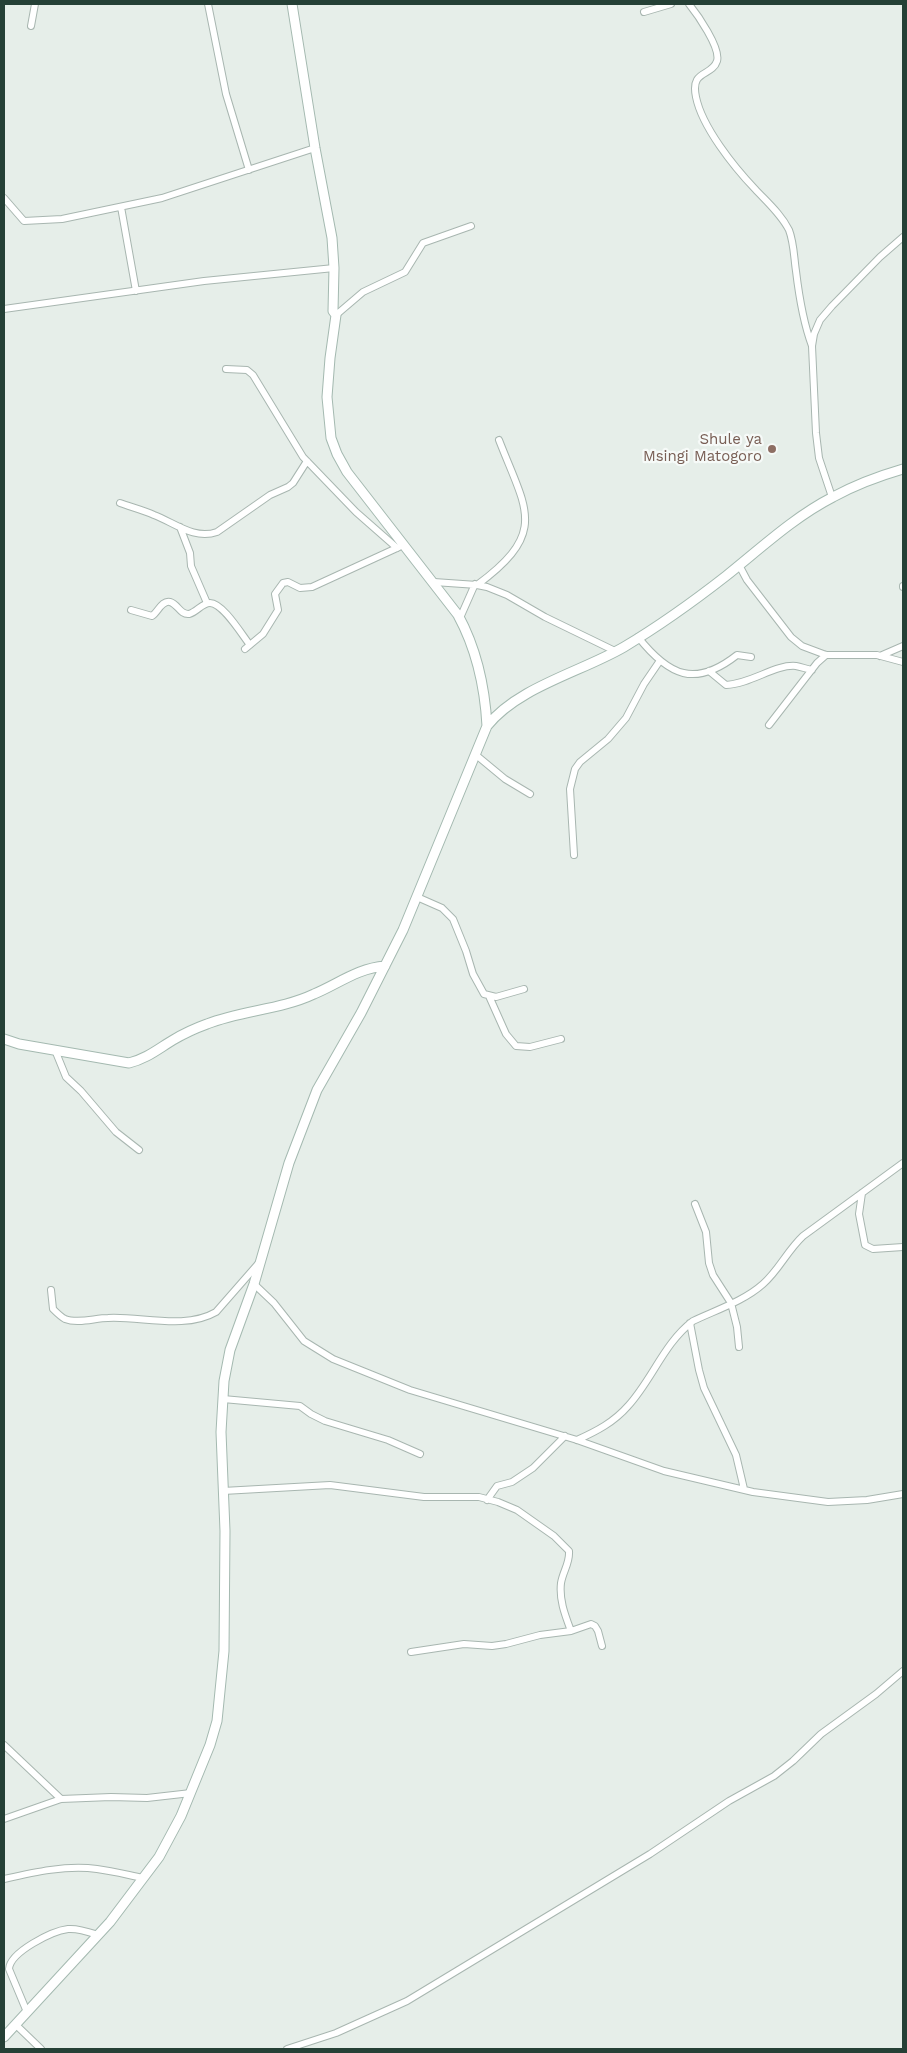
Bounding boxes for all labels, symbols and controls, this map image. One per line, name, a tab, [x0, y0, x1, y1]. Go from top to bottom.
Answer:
place label: Shule ya Msingi Matogoro	[643, 431, 762, 466]
marker: Shule ya Msingi Matogoro	[766, 443, 778, 455]

